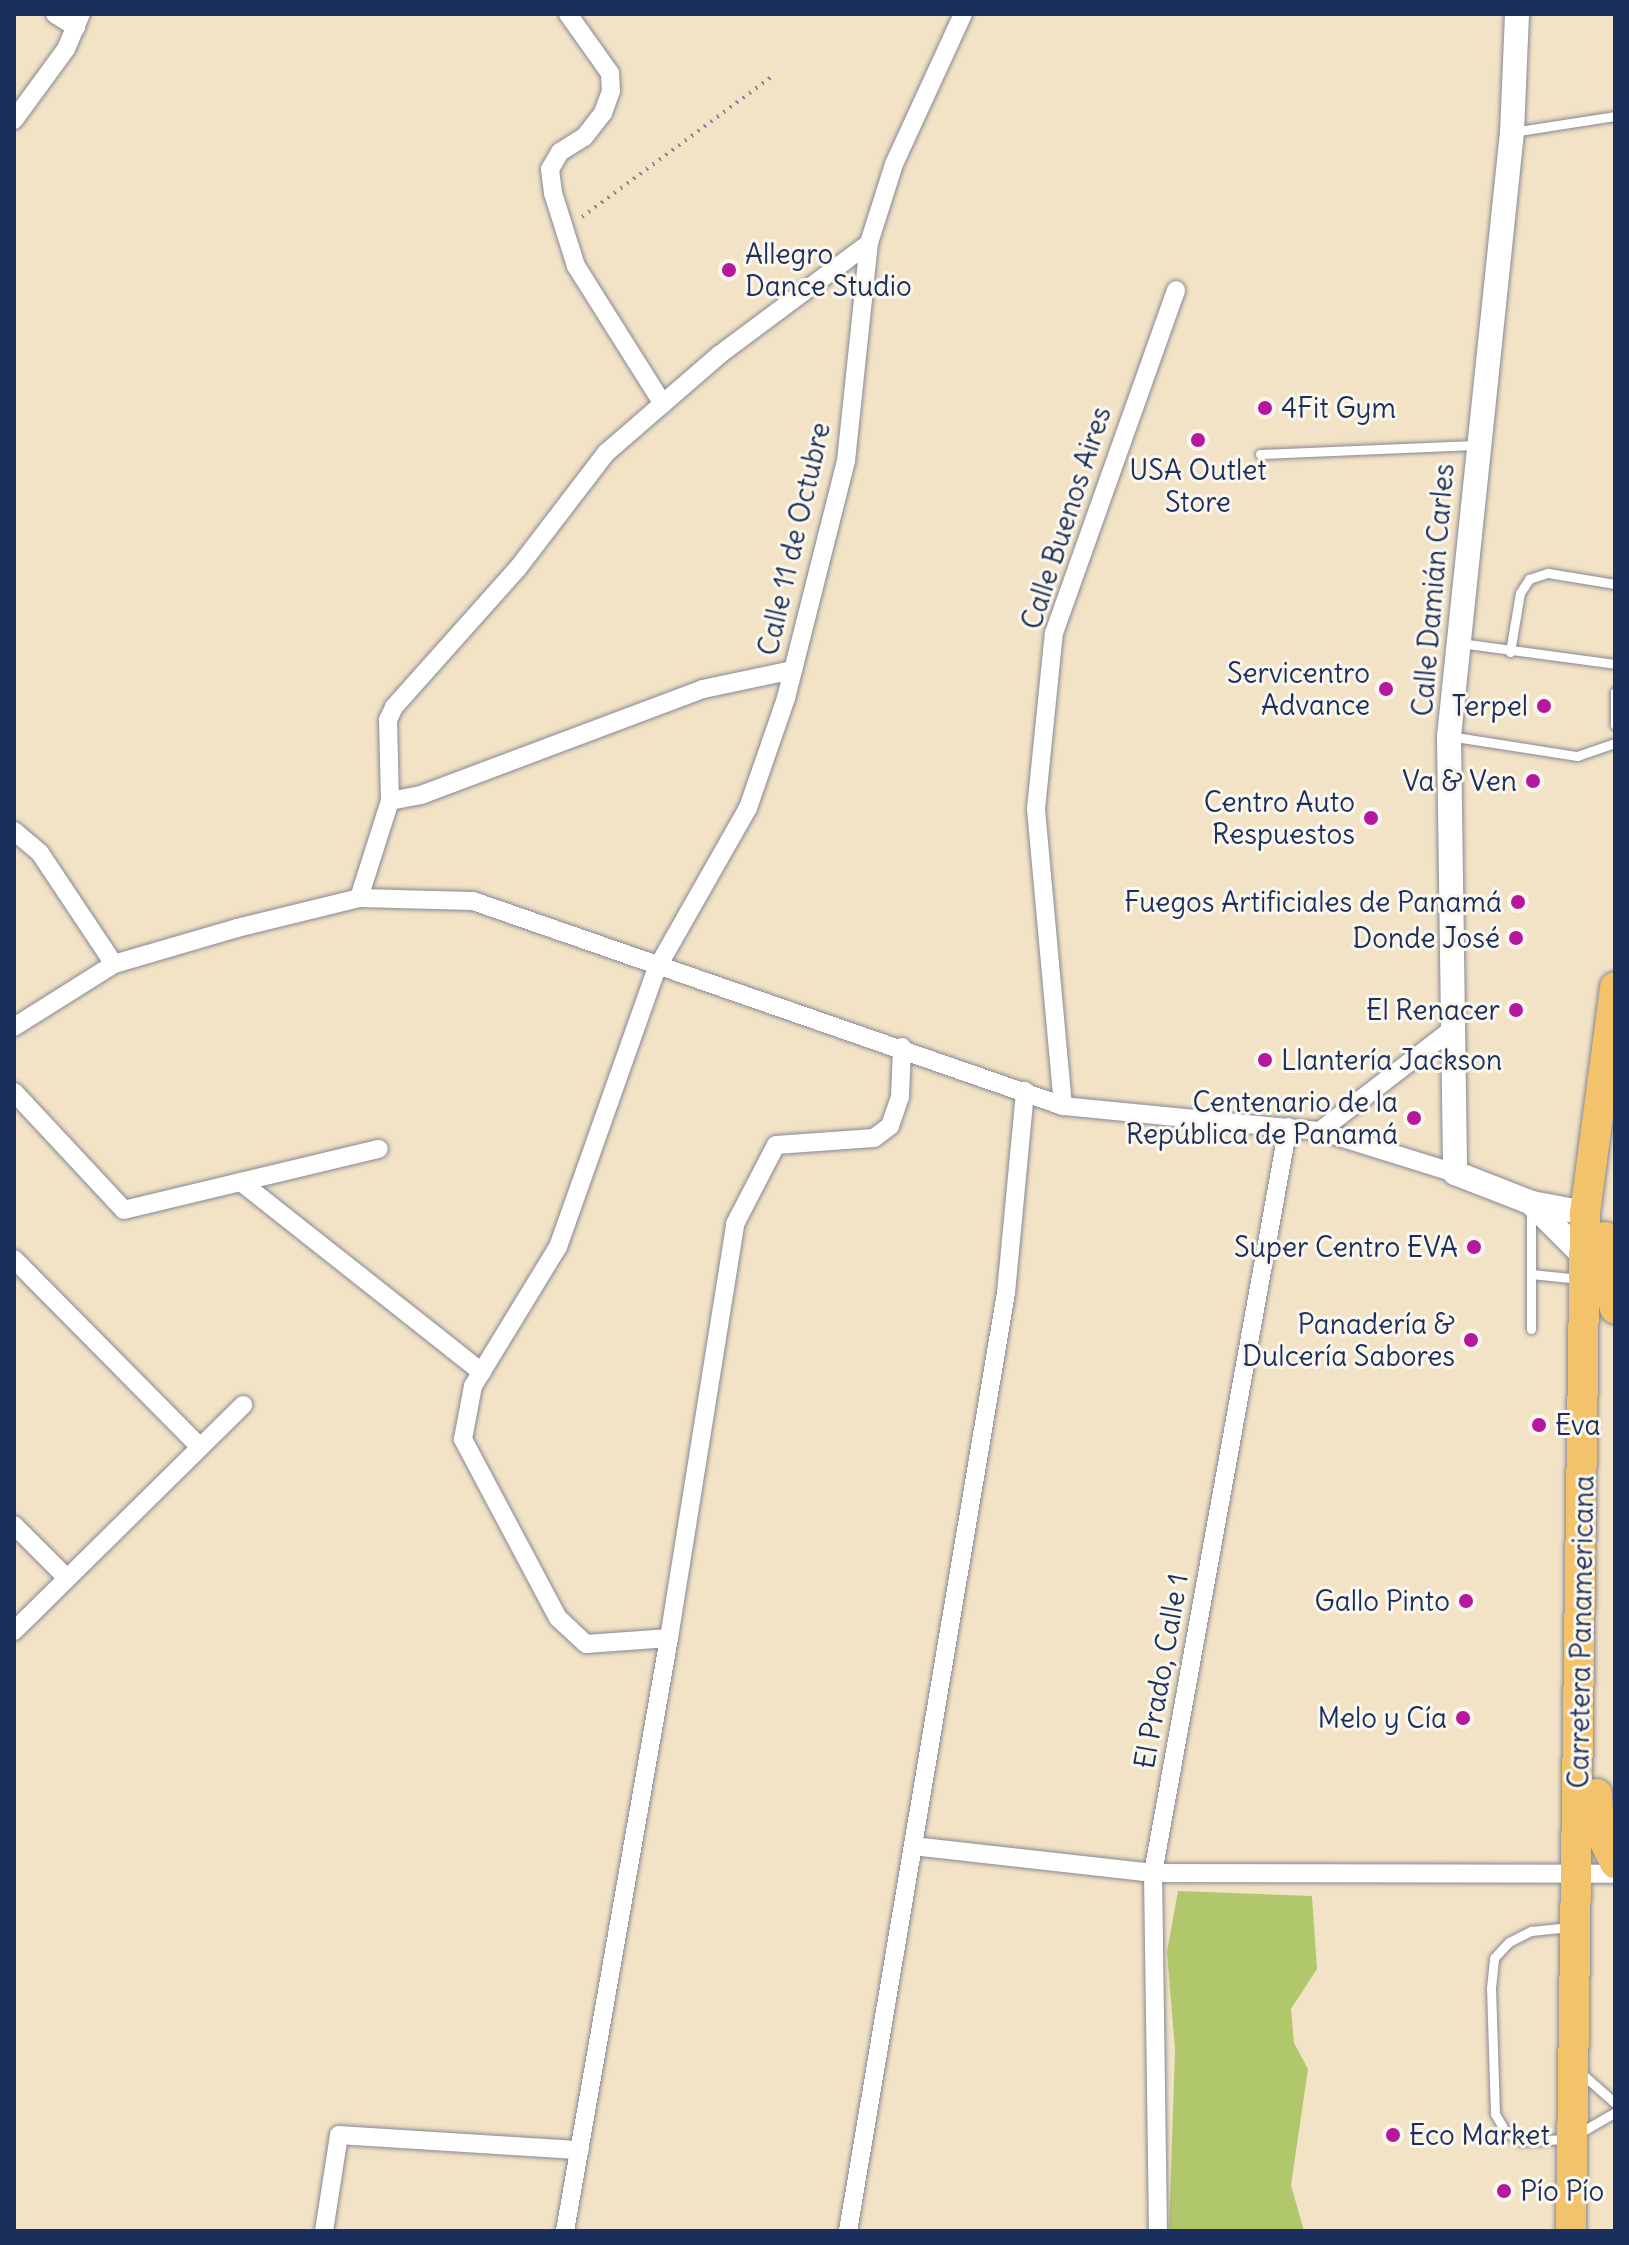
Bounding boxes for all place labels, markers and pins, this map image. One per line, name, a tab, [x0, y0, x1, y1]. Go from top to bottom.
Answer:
place label: Allegro Dance Studio	[745, 237, 912, 303]
marker: Allegro Dance Studio	[720, 261, 738, 279]
place label: 4Fit Gym	[1281, 391, 1396, 425]
marker: 4Fit Gym	[1256, 399, 1274, 417]
marker: USA Outlet Store	[1189, 431, 1207, 449]
place label: USA Outlet Store	[1129, 453, 1267, 519]
place label: Servicentro Advance	[1227, 656, 1370, 722]
marker: Servicentro Advance	[1377, 680, 1395, 698]
place label: Terpel	[1451, 689, 1528, 723]
marker: Terpel	[1535, 697, 1553, 715]
place label: Va & Ven	[1402, 764, 1517, 798]
marker: Va & Ven	[1524, 772, 1542, 790]
place label: Centro Auto Respuestos	[1204, 785, 1355, 851]
marker: Centro Auto Respuestos	[1362, 809, 1380, 827]
place label: Fuegos Artificiales de Panamá	[1124, 885, 1502, 919]
marker: Fuegos Artificiales de Panamá	[1509, 893, 1527, 911]
place label: Donde José	[1352, 921, 1500, 955]
marker: Donde José	[1507, 929, 1525, 947]
place label: El Renacer	[1366, 993, 1500, 1027]
marker: El Renacer	[1507, 1001, 1525, 1019]
place label: Llantería Jackson	[1281, 1043, 1502, 1077]
marker: Llantería Jackson	[1256, 1051, 1274, 1069]
place label: Centenario de la República de Panamá	[1126, 1085, 1398, 1151]
marker: Centenario de la República de Panamá	[1405, 1109, 1423, 1127]
place label: Super Centro EVA	[1234, 1230, 1458, 1264]
marker: Super Centro EVA	[1465, 1238, 1483, 1256]
place label: Panadería & Dulcería Sabores	[1242, 1307, 1455, 1373]
marker: Panadería & Dulcería Sabores	[1462, 1331, 1480, 1349]
place label: Eva	[1555, 1408, 1601, 1442]
marker: Eva	[1530, 1416, 1548, 1434]
place label: Gallo Pinto	[1315, 1584, 1450, 1618]
marker: Gallo Pinto	[1457, 1592, 1475, 1610]
place label: Melo y Cía	[1317, 1701, 1447, 1735]
marker: Melo y Cía	[1454, 1709, 1472, 1727]
place label: Eco Market	[1409, 2118, 1550, 2152]
marker: Eco Market	[1384, 2126, 1402, 2144]
place label: Pío Pío	[1520, 2174, 1604, 2208]
marker: Pío Pío	[1495, 2182, 1513, 2200]

